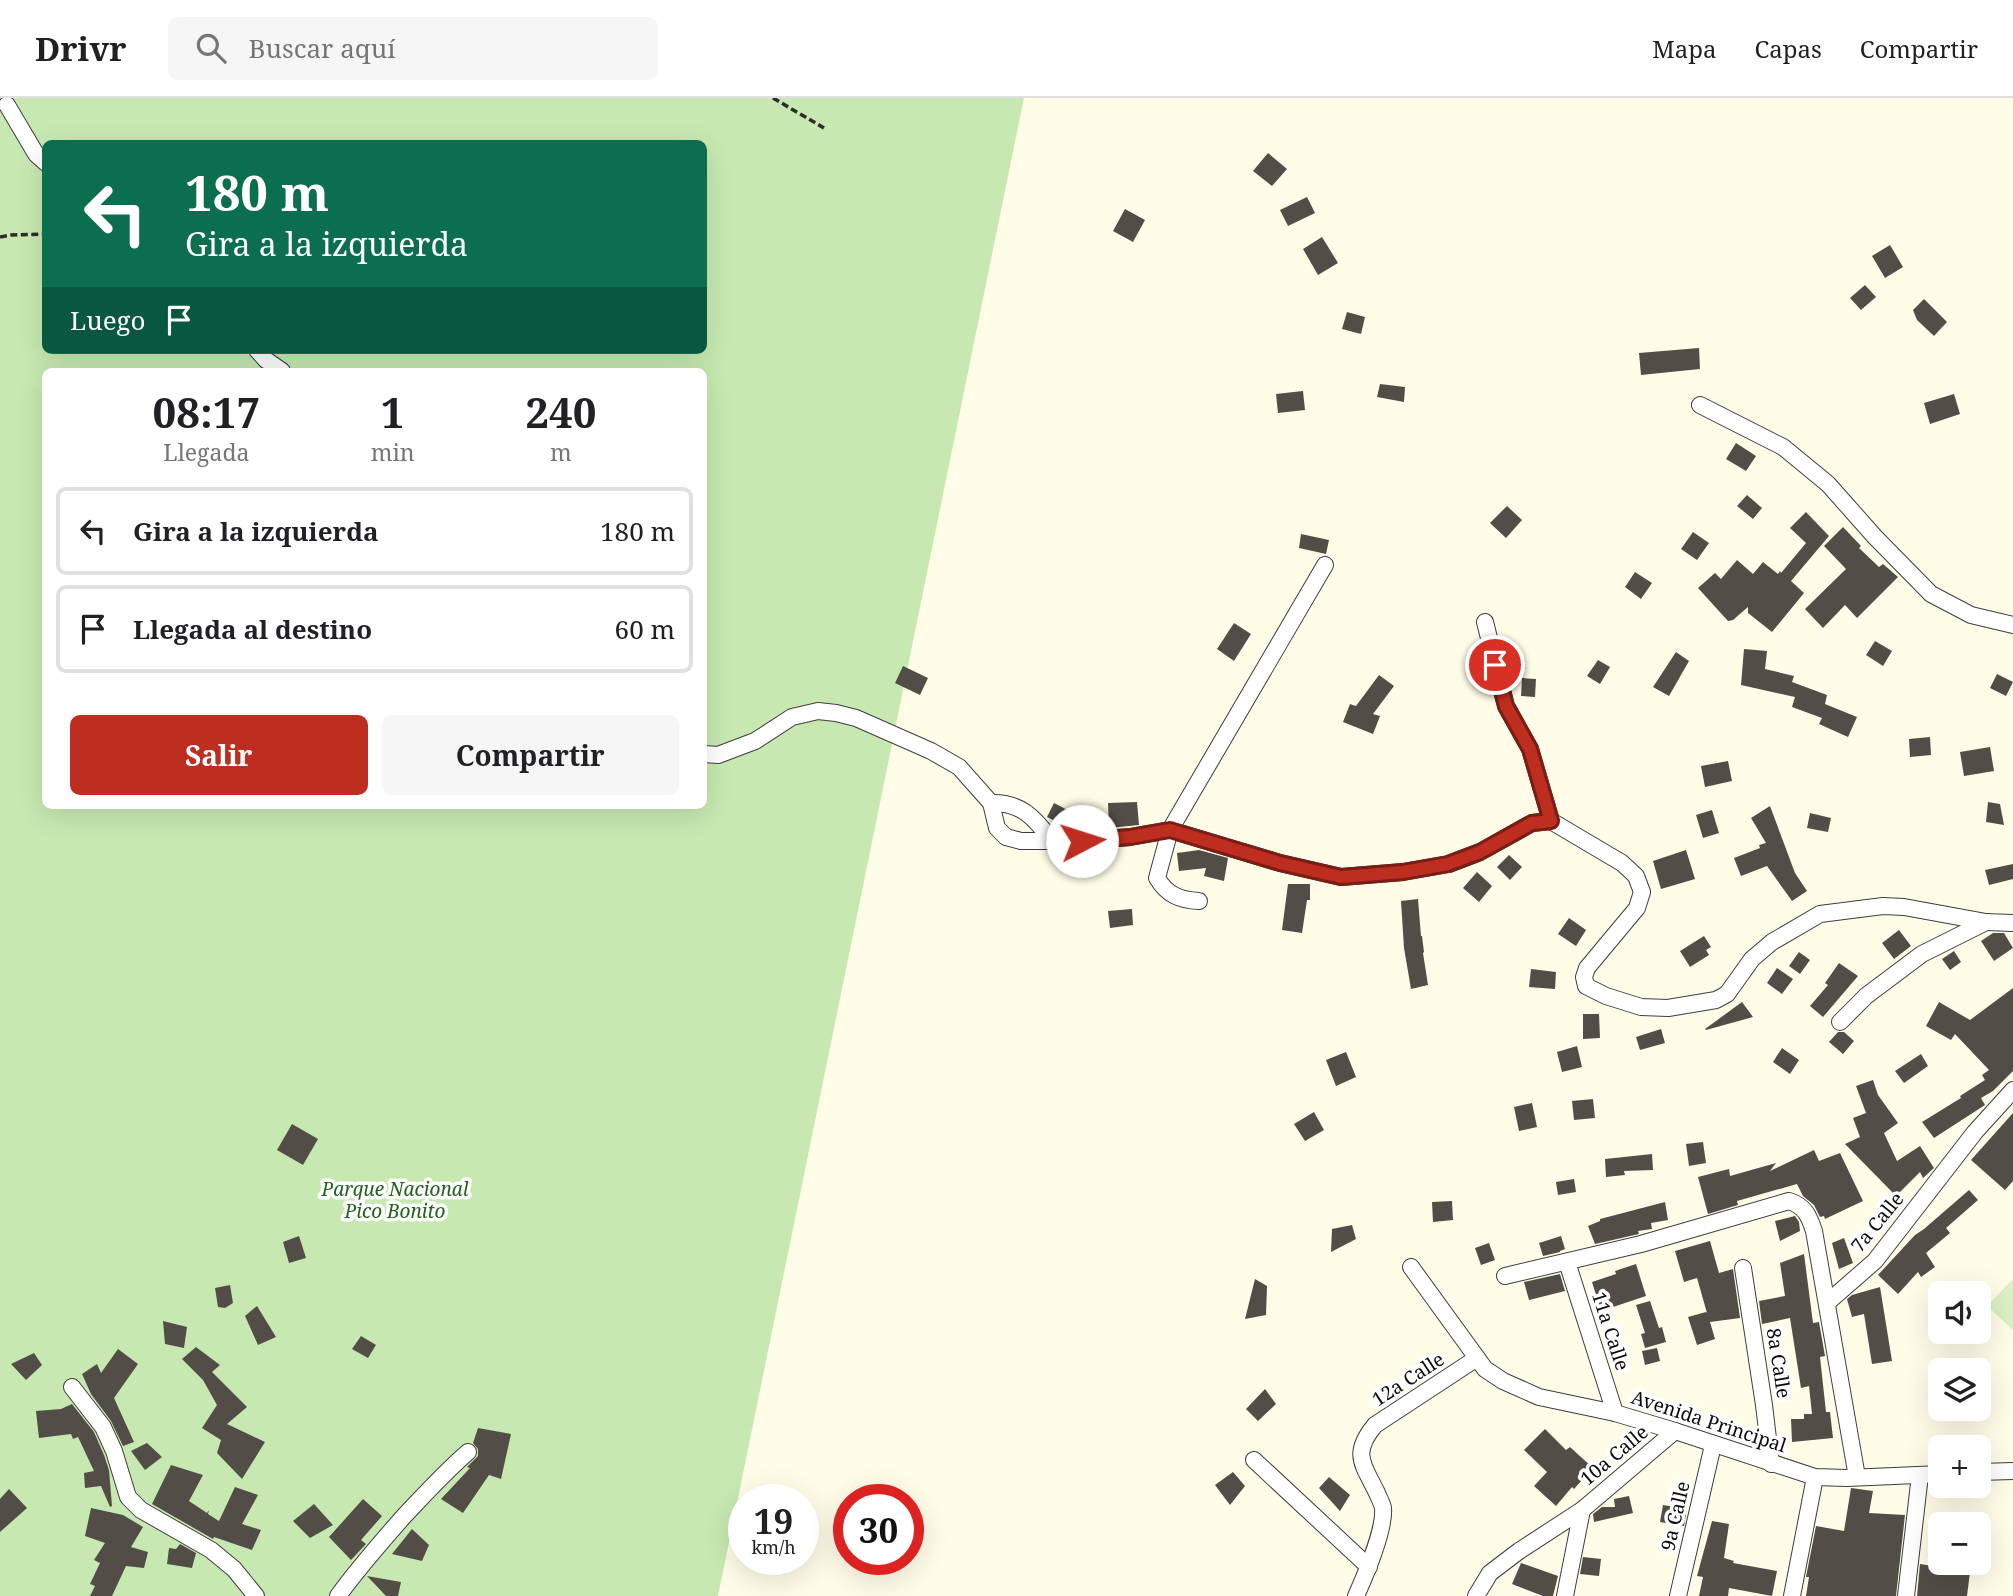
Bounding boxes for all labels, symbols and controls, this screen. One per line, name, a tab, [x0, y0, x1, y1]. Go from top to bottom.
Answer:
search box	[168, 17, 658, 80]
text: Drivr	[35, 26, 126, 71]
icon: search	[192, 29, 230, 67]
text: Buscar aquí	[248, 30, 396, 66]
text: Mapa	[1652, 32, 1716, 65]
text: Capas	[1754, 32, 1822, 65]
text: Compartir	[1860, 32, 1978, 65]
text: 180 m	[185, 159, 329, 225]
icon: left	[70, 168, 161, 259]
text: Gira a la izquierda	[185, 222, 468, 265]
icon: arrive	[160, 301, 198, 339]
text: Luego	[70, 302, 146, 338]
text: 08:17	[153, 383, 260, 440]
text: 1	[381, 383, 405, 440]
text: 240	[525, 383, 596, 440]
text: Llegada	[163, 436, 249, 468]
text: min	[371, 436, 415, 468]
text: m	[550, 436, 572, 468]
icon: left	[74, 512, 112, 550]
text: Gira a la izquierda	[133, 513, 379, 549]
text: 180 m	[600, 513, 675, 549]
icon: arrive	[74, 610, 112, 648]
text: Llegada al destino	[133, 611, 372, 647]
text: 60 m	[615, 611, 675, 647]
pin	[1465, 635, 1525, 695]
icon: arrive	[1476, 646, 1514, 684]
button: Salir	[70, 715, 368, 795]
button: Compartir	[382, 715, 679, 795]
position arrow	[1045, 804, 1119, 878]
park label: Parque Nacional Pico Bonito	[320, 1176, 469, 1224]
street label: 7a Calle	[1845, 1186, 1909, 1258]
map controls	[1928, 1281, 1991, 1575]
button: sound	[1928, 1281, 1991, 1344]
street label: 11a Calle	[1586, 1288, 1636, 1374]
street label: 8a Calle	[1761, 1326, 1797, 1400]
street label: 12a Calle	[1367, 1346, 1449, 1412]
button: layers	[1928, 1358, 1991, 1421]
street label: Avenida Principal	[1628, 1384, 1790, 1458]
street label: 10a Calle	[1575, 1419, 1653, 1491]
button: +	[1928, 1435, 1991, 1498]
street label: 9a Calle	[1654, 1479, 1696, 1553]
speed limit sign: 30	[833, 1484, 924, 1575]
text: 19	[754, 1497, 793, 1544]
button: −	[1928, 1512, 1991, 1575]
text: km/h	[751, 1535, 796, 1559]

